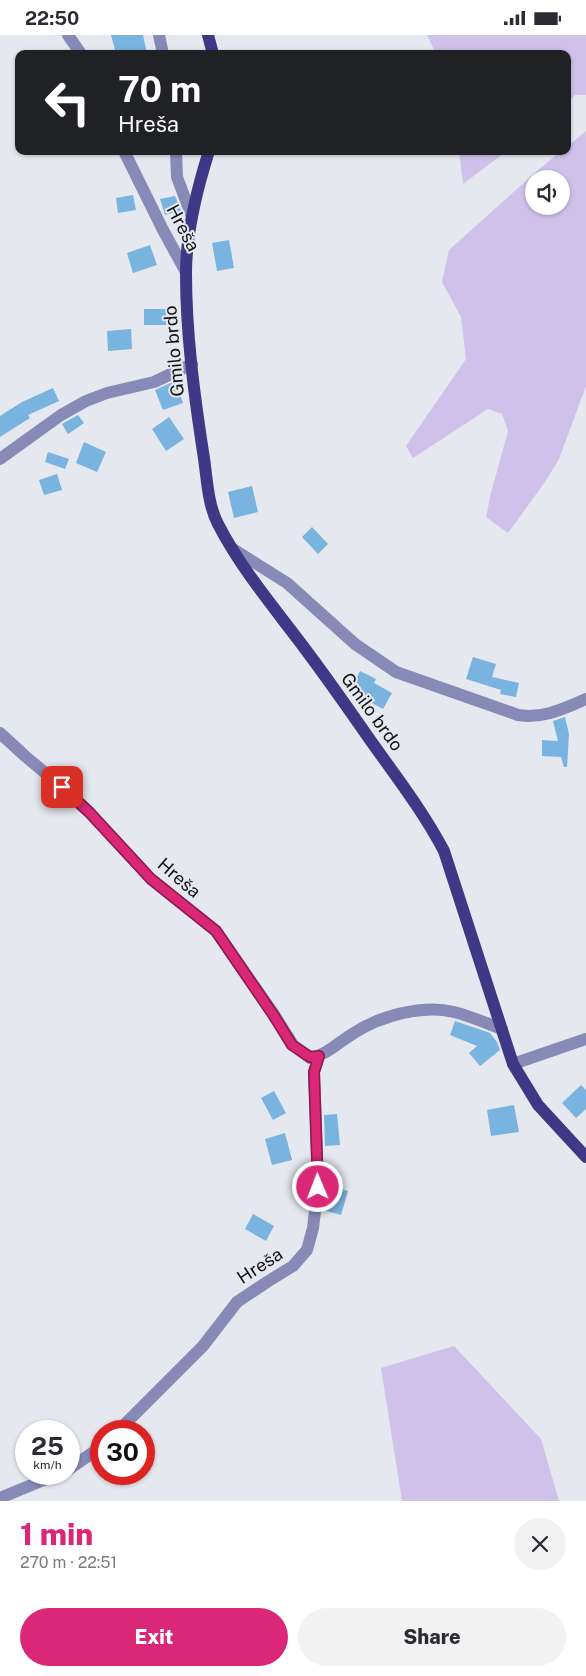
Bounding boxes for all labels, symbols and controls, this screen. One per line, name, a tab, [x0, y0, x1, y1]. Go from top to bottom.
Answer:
text: 22:50	[25, 7, 79, 29]
text: 70 m	[118, 69, 201, 110]
icon: left	[35, 70, 100, 135]
text: Hreša	[118, 111, 179, 137]
map controls	[525, 170, 570, 215]
button: sound	[525, 170, 570, 215]
street label: Hreša	[162, 201, 204, 255]
street label: Gmilo brdo	[159, 305, 188, 397]
street label: Gmilo brdo	[337, 669, 408, 755]
pin	[41, 766, 83, 808]
icon: arrive	[48, 773, 76, 801]
street label: Hreša	[154, 853, 205, 902]
position arrow	[291, 1160, 343, 1212]
street label: Hreša	[233, 1243, 286, 1288]
speed limit sign: 30	[90, 1420, 155, 1485]
text: 25	[31, 1431, 64, 1461]
text: km/h	[33, 1458, 62, 1472]
text: 1 min	[20, 1516, 93, 1552]
button: close	[514, 1518, 566, 1570]
text: 270 m · 22:51	[20, 1553, 117, 1572]
button: Exit	[20, 1608, 288, 1666]
button: Share	[298, 1608, 566, 1666]

